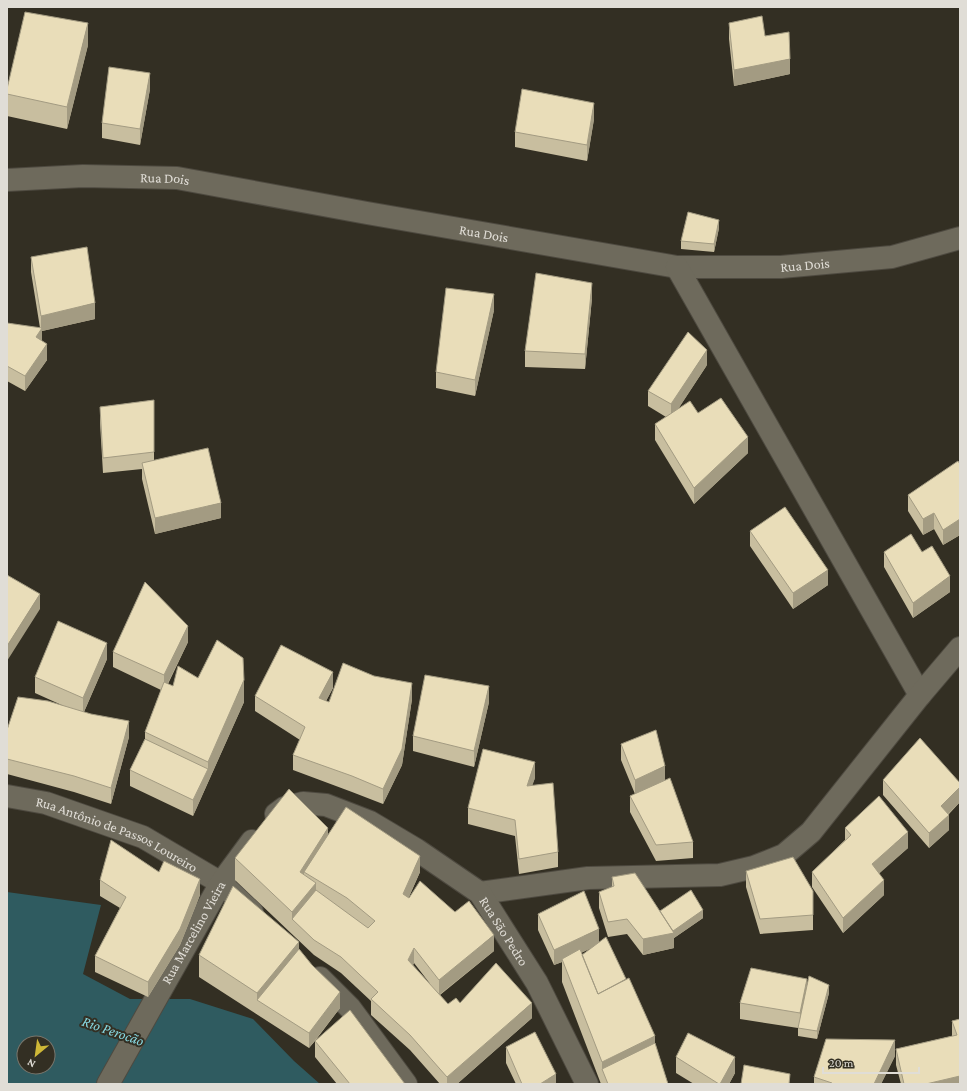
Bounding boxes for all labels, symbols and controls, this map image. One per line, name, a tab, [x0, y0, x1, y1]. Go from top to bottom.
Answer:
street label: Rua Dois	[140, 169, 191, 188]
street label: Rua Dois	[458, 221, 510, 246]
street label: Rua Dois	[779, 255, 830, 275]
street label: Rua Antônio de Passos Loureiro	[35, 793, 201, 875]
street label: Rua Marcelino Vieira	[158, 877, 229, 987]
street label: Rua São Pedro	[476, 894, 532, 969]
water label: Rio Perocão	[80, 1013, 146, 1049]
north arrow	[16, 1035, 56, 1075]
scale bar	[823, 1049, 919, 1075]
text: N	[25, 1056, 37, 1071]
text: 20 m	[829, 1056, 854, 1070]

